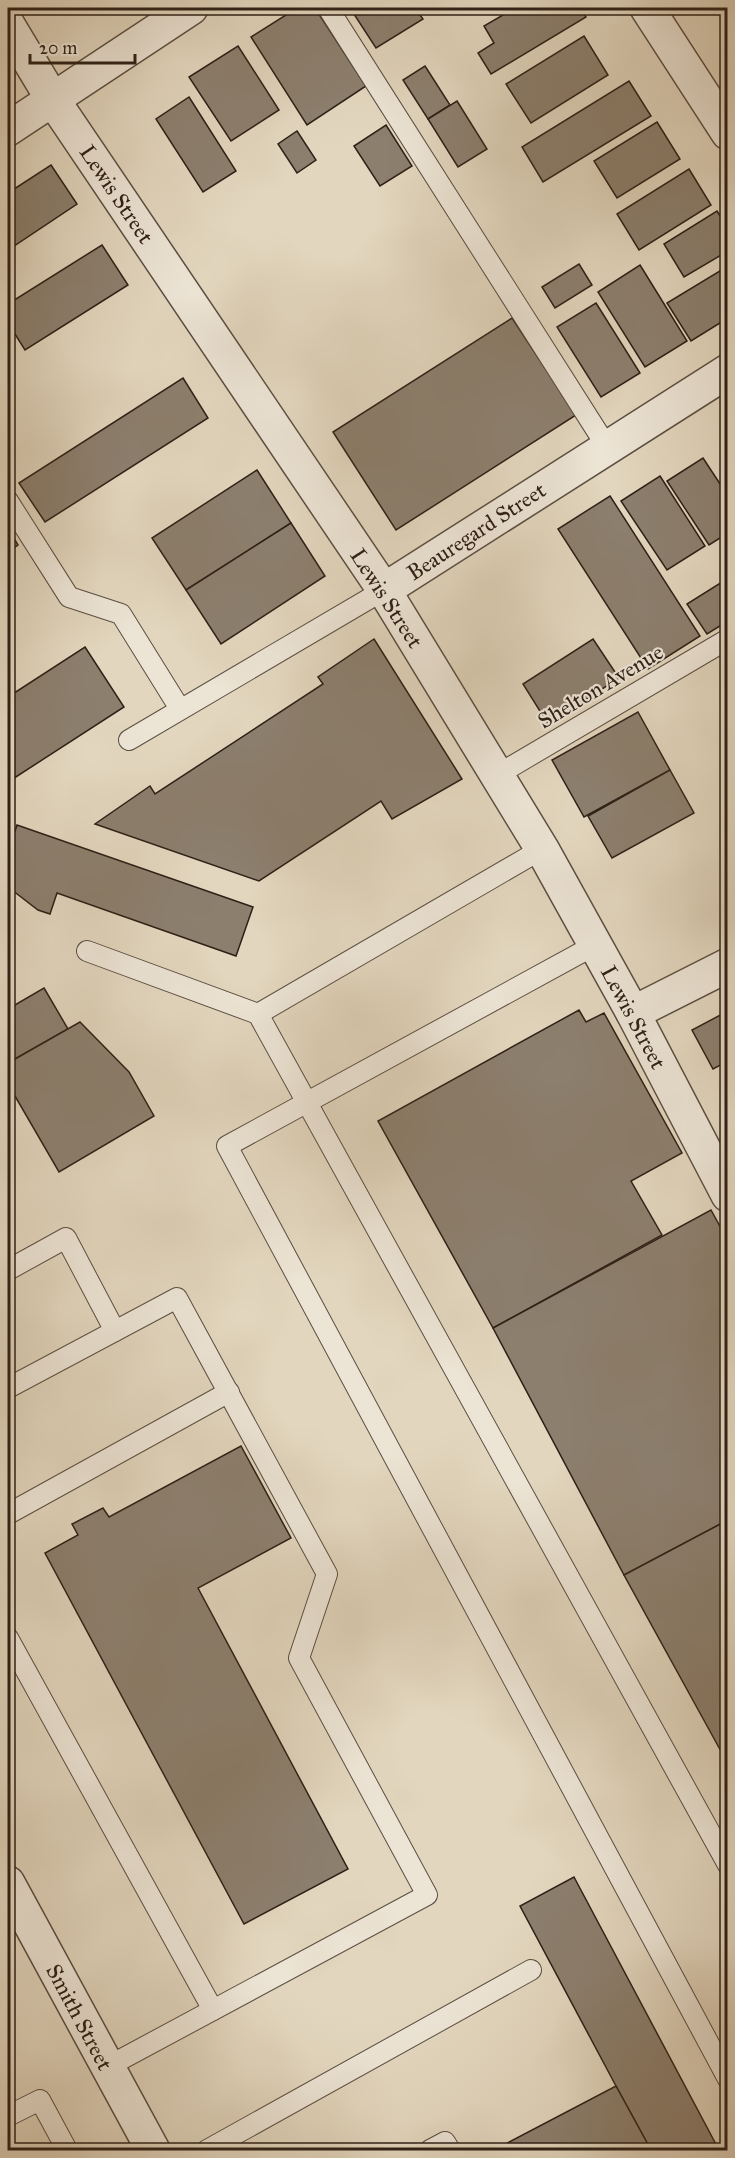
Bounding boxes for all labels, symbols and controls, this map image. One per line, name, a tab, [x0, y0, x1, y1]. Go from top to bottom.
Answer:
scale bar	[30, 27, 135, 65]
text: 20 m	[39, 37, 77, 59]
street label: Lewis Street	[74, 140, 160, 249]
street label: Beauregard Street	[402, 476, 551, 586]
street label: Lewis Street	[344, 543, 429, 653]
street label: Shelton Avenue	[533, 638, 668, 734]
street label: Lewis Street	[595, 961, 672, 1074]
street label: Smith Street	[40, 1959, 119, 2075]

